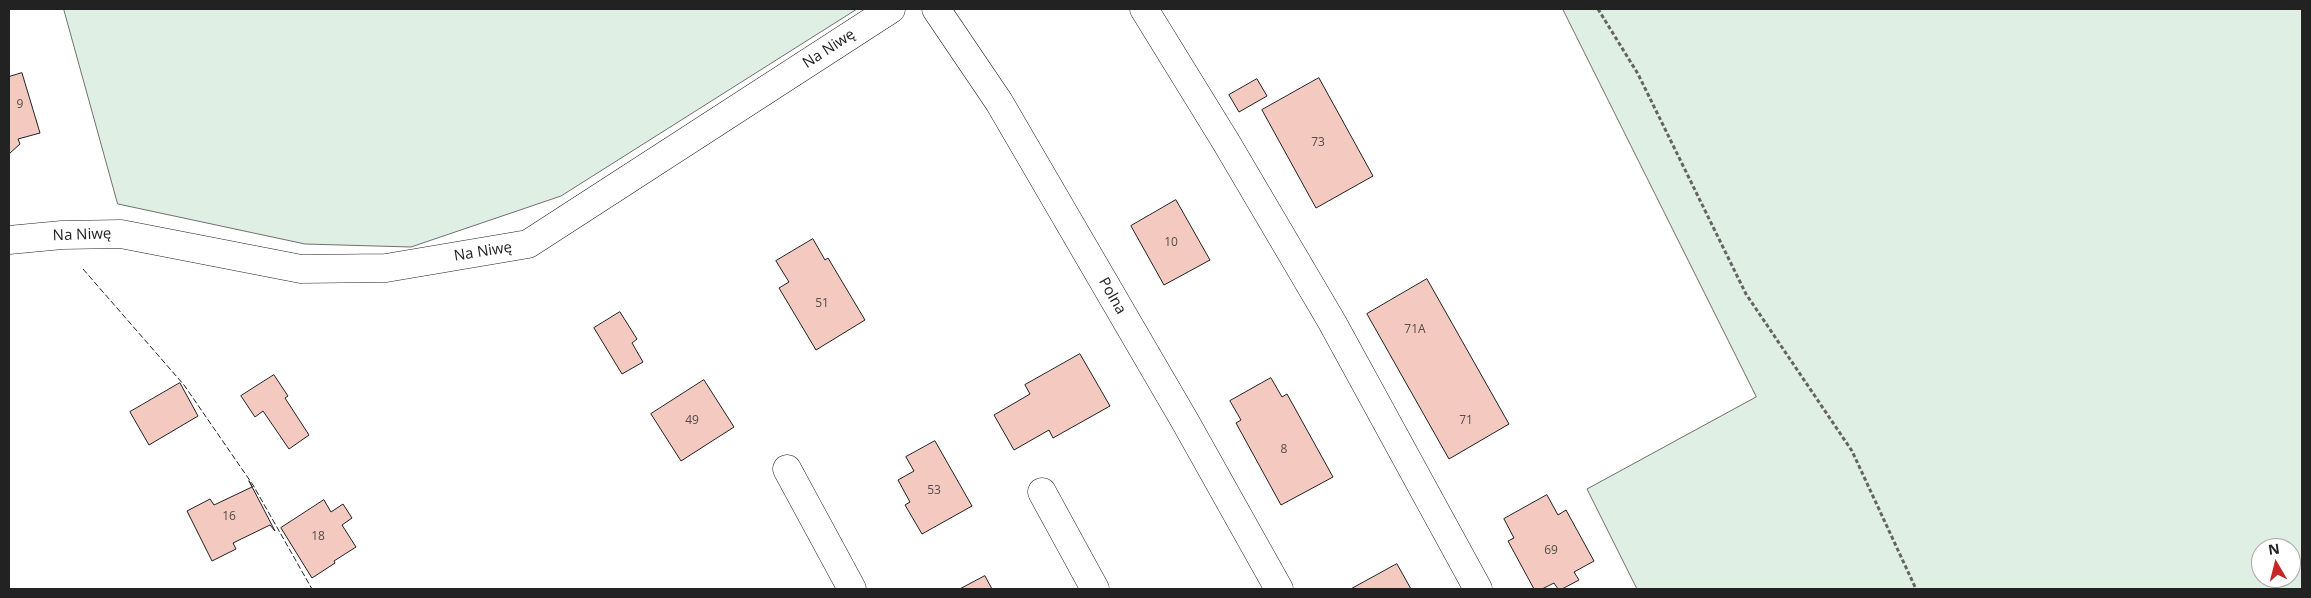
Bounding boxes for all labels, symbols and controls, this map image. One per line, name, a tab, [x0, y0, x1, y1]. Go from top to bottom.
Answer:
street label: Na Niwę	[800, 25, 858, 73]
house number: 9	[17, 98, 23, 112]
house number: 73	[1311, 136, 1325, 150]
street label: Na Niwę	[52, 225, 112, 245]
house number: 10	[1164, 236, 1178, 250]
street label: Na Niwę	[453, 239, 513, 265]
street label: Polna	[1094, 274, 1130, 318]
house number: 51	[815, 297, 829, 311]
house number: 71A	[1404, 323, 1426, 337]
house number: 49	[685, 414, 699, 428]
house number: 71	[1459, 414, 1473, 428]
house number: 8	[1281, 443, 1287, 457]
house number: 53	[927, 484, 941, 498]
house number: 16	[222, 510, 236, 524]
house number: 18	[311, 530, 325, 544]
north arrow	[2251, 538, 2301, 588]
text: N	[2267, 538, 2281, 559]
house number: 69	[1544, 544, 1558, 558]

